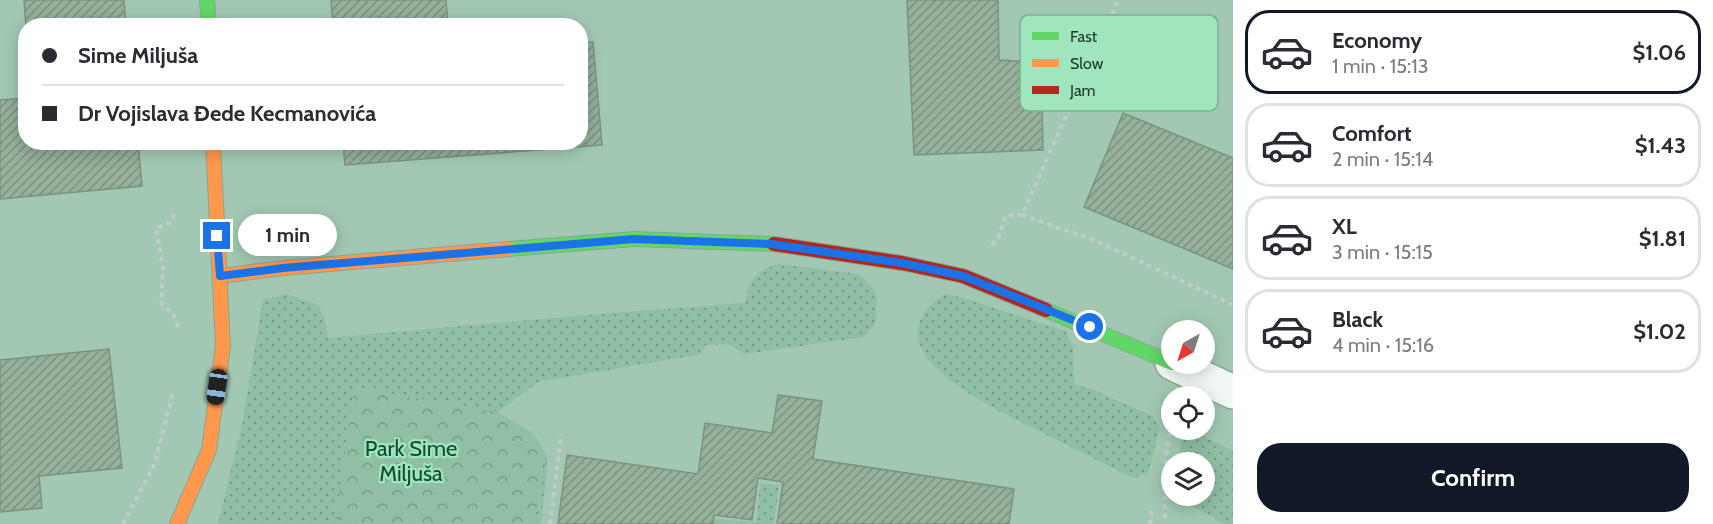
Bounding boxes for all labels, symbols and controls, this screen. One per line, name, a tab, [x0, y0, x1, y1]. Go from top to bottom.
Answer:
legend	[1020, 15, 1218, 111]
icon: car	[1260, 25, 1314, 79]
text: Fast	[1070, 27, 1098, 46]
text: Economy	[1332, 27, 1422, 54]
text: $1.06	[1633, 39, 1686, 66]
text: Sime Miljuša	[78, 42, 198, 69]
text: Slow	[1070, 54, 1104, 73]
text: 1 min · 15:13	[1332, 54, 1429, 78]
text: Jam	[1069, 81, 1096, 100]
text: Dr Vojislava Đede Kecmanovića	[78, 100, 376, 127]
icon: car	[1260, 118, 1314, 172]
text: Comfort	[1332, 120, 1411, 147]
text: $1.43	[1635, 132, 1686, 159]
text: 2 min · 15:14	[1332, 147, 1433, 171]
icon: car	[1260, 211, 1314, 265]
text: XL	[1332, 213, 1357, 240]
callout: 1 min	[238, 215, 337, 257]
route end	[203, 222, 230, 249]
text: 1 min	[265, 223, 310, 247]
text: $1.81	[1639, 225, 1686, 252]
text: 3 min · 15:15	[1332, 240, 1433, 264]
icon: car	[1260, 304, 1314, 358]
text: Black	[1332, 306, 1383, 333]
route start	[1076, 313, 1103, 340]
text: $1.02	[1633, 318, 1686, 345]
north arrow	[1161, 320, 1215, 374]
map controls	[1161, 320, 1215, 506]
text: 4 min · 15:16	[1332, 333, 1434, 357]
car	[206, 368, 228, 406]
button: locate	[1161, 386, 1215, 440]
park label: Park Sime Miljuša	[365, 435, 457, 487]
button: Confirm	[1257, 443, 1689, 512]
button: layers	[1161, 452, 1215, 506]

